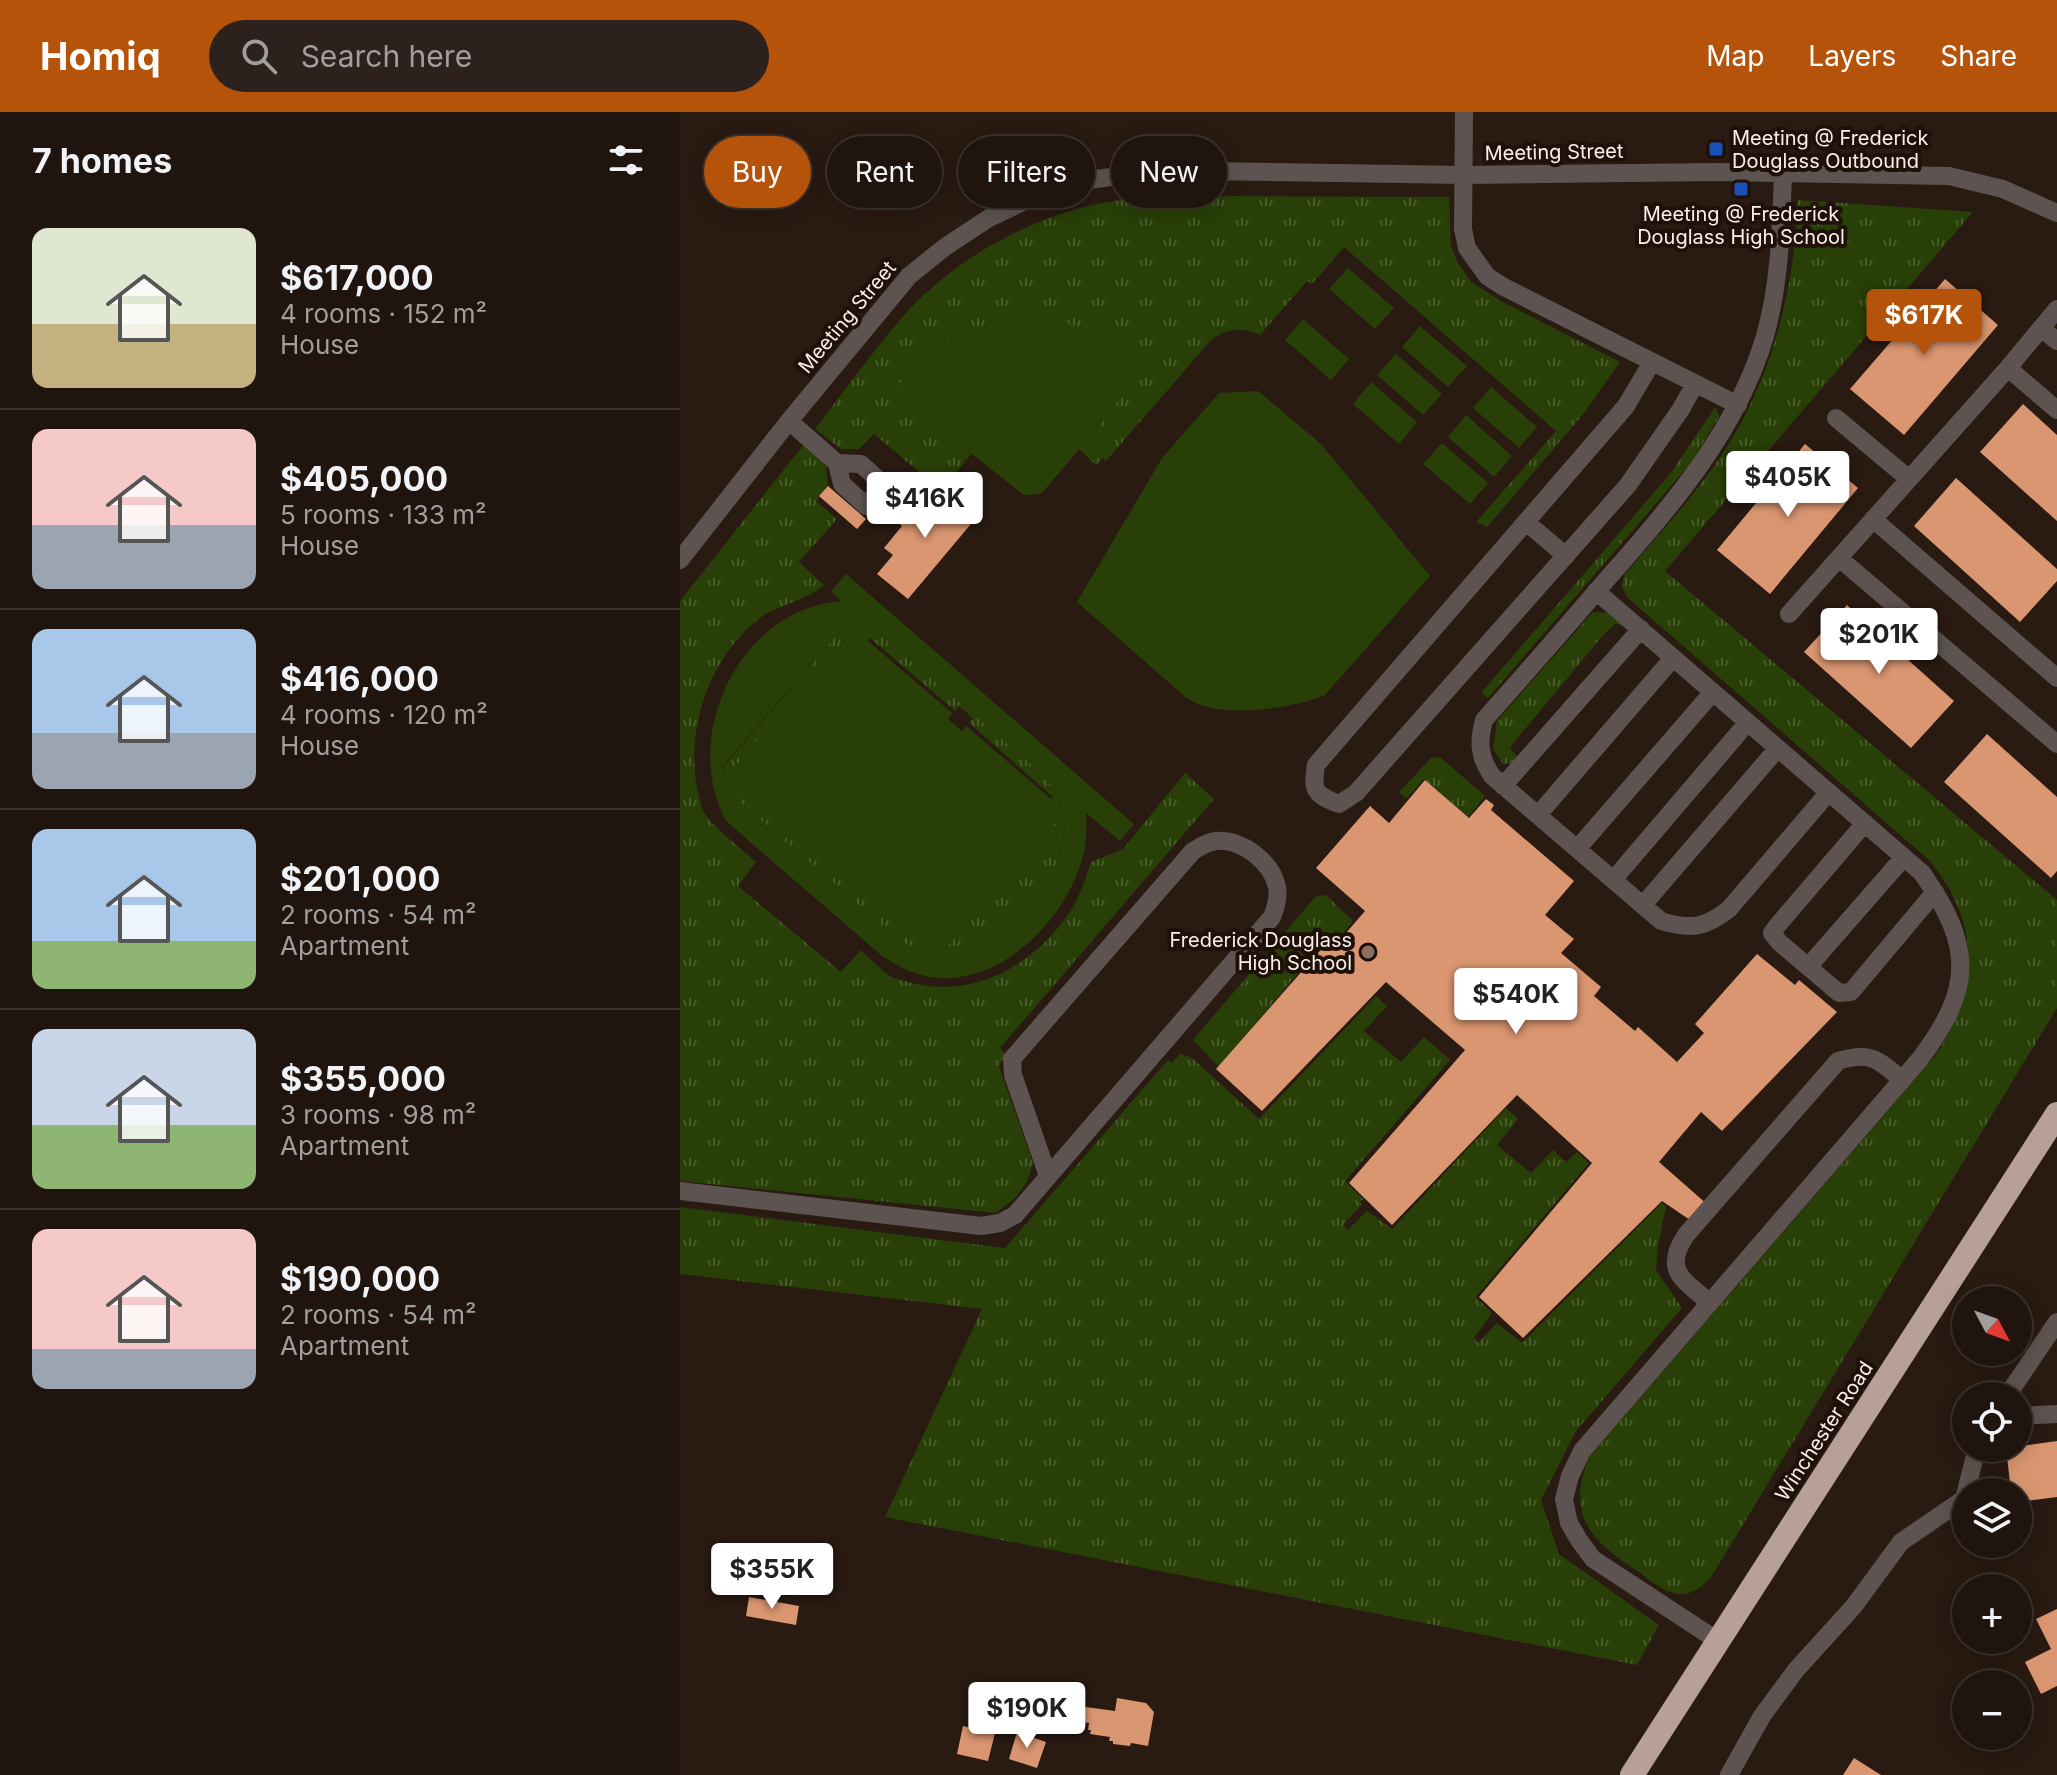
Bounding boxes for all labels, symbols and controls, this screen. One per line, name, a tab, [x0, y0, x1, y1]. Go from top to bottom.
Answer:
search box	[209, 20, 769, 92]
text: Homiq	[40, 33, 161, 79]
icon: search	[237, 34, 281, 78]
text: Search here	[301, 38, 472, 74]
text: Map	[1706, 39, 1764, 73]
text: Layers	[1808, 39, 1896, 73]
text: Share	[1940, 39, 2017, 73]
place label: Meeting @ Frederick Douglass Outbound	[1732, 126, 1929, 173]
chip: Buy	[704, 136, 811, 208]
chip: Rent	[827, 136, 942, 208]
chip: Filters	[958, 136, 1095, 208]
chip: New	[1111, 136, 1227, 208]
icon: filters	[604, 138, 648, 182]
street label: Meeting Street	[1484, 139, 1624, 165]
text: 7 homes	[32, 140, 172, 181]
marker: Meeting @ Frederick Douglass Outbound	[1707, 140, 1725, 158]
marker: Meeting @ Frederick Douglass High School	[1732, 180, 1750, 198]
place label: Meeting @ Frederick Douglass High School	[1637, 202, 1845, 249]
street label: Meeting Street	[793, 256, 901, 378]
text: $617,000	[280, 257, 434, 298]
icon: home	[96, 260, 192, 356]
pin: $617K	[1868, 289, 1980, 357]
text: 4 rooms · 152 m²	[280, 298, 487, 329]
text: $617K	[1885, 299, 1963, 330]
text: House	[280, 329, 359, 360]
pin: $405K	[1732, 451, 1844, 519]
text: $405,000	[280, 458, 448, 499]
icon: home	[96, 461, 192, 557]
text: $405K	[1744, 461, 1832, 492]
pin: $416K	[869, 472, 981, 540]
text: $416K	[885, 482, 965, 513]
text: 5 rooms · 133 m²	[280, 499, 487, 530]
text: House	[280, 530, 359, 561]
pin: $201K	[1823, 608, 1935, 676]
text: $201K	[1839, 618, 1919, 649]
text: $416,000	[280, 658, 439, 699]
icon: home	[96, 661, 192, 757]
text: 4 rooms · 120 m²	[280, 699, 488, 730]
text: House	[280, 730, 359, 761]
text: $201,000	[280, 858, 440, 899]
icon: home	[96, 861, 192, 957]
text: 2 rooms · 54 m²	[280, 899, 477, 930]
place label: Frederick Douglass High School	[1170, 928, 1352, 975]
text: Apartment	[280, 930, 409, 961]
marker: Frederick Douglass High School	[1359, 943, 1377, 961]
pin: $540K	[1460, 968, 1572, 1036]
text: $540K	[1472, 978, 1560, 1009]
text: $355,000	[280, 1058, 446, 1099]
icon: home	[96, 1061, 192, 1157]
text: 3 rooms · 98 m²	[280, 1099, 476, 1130]
text: Apartment	[280, 1130, 409, 1161]
text: $190,000	[280, 1258, 440, 1299]
icon: home	[96, 1261, 192, 1357]
north arrow	[1952, 1286, 2032, 1366]
map controls	[1952, 1286, 2032, 1750]
text: 2 rooms · 54 m²	[280, 1299, 477, 1330]
text: Apartment	[280, 1330, 409, 1361]
street label: Winchester Road	[1770, 1357, 1878, 1505]
button: locate	[1952, 1382, 2032, 1462]
button: layers	[1952, 1478, 2032, 1558]
pin: $355K	[716, 1543, 828, 1611]
text: $355K	[729, 1553, 815, 1584]
button: +	[1952, 1574, 2032, 1654]
button: −	[1952, 1670, 2032, 1750]
pin: $190K	[971, 1682, 1083, 1750]
text: $190K	[986, 1692, 1068, 1723]

